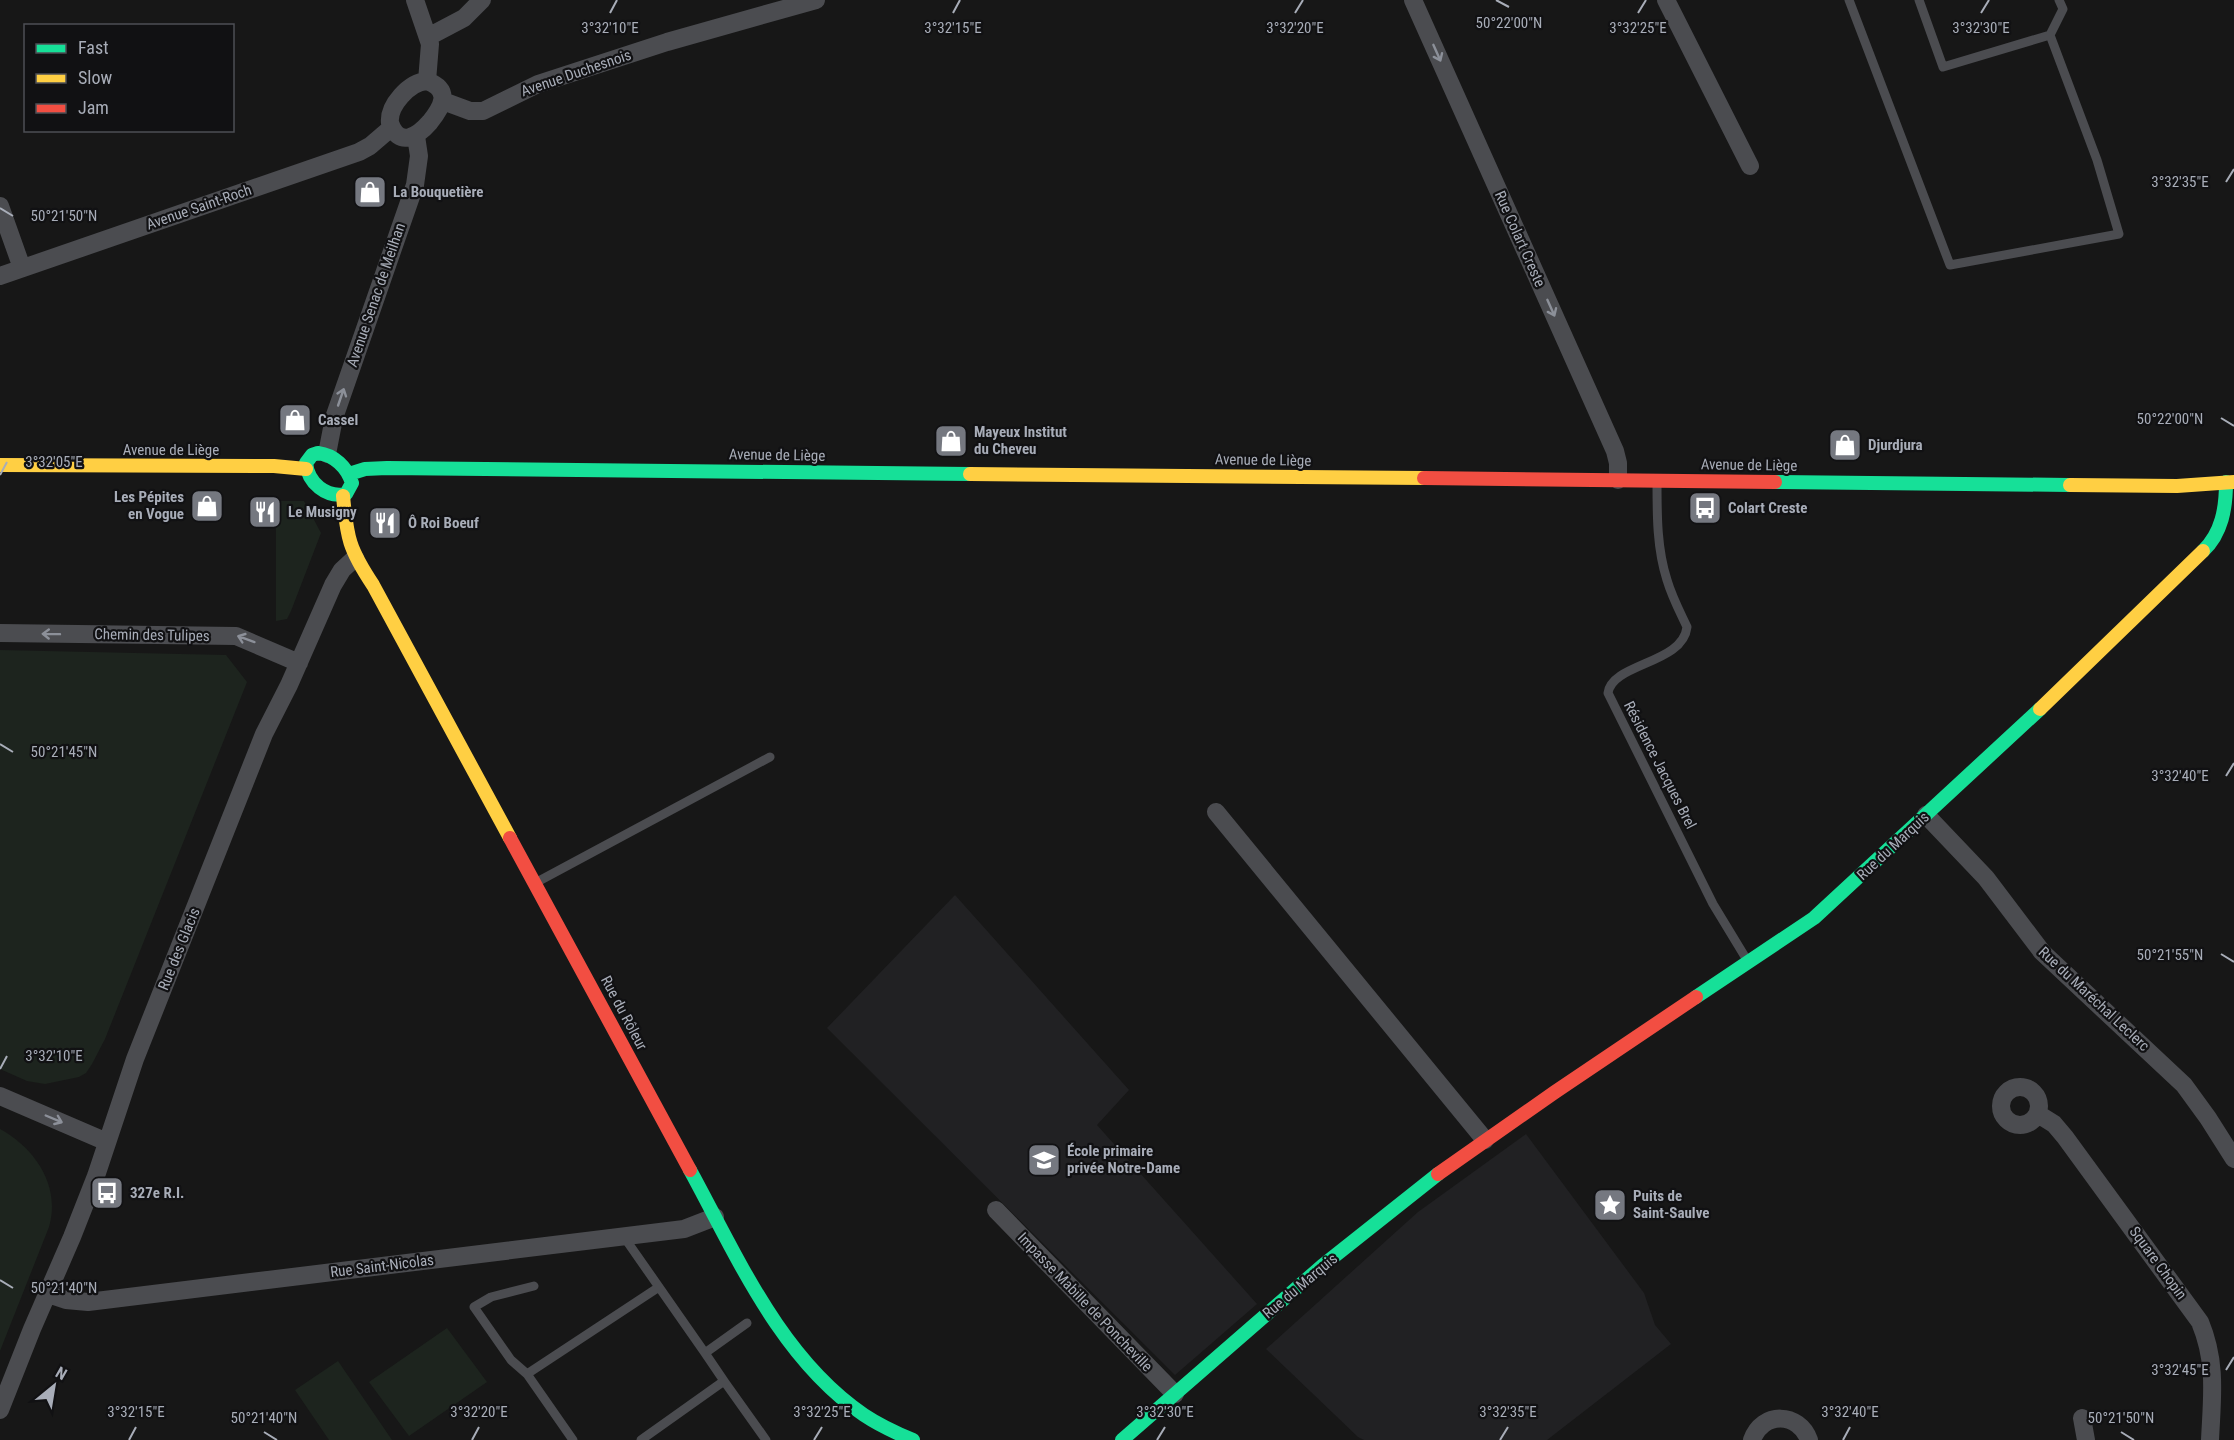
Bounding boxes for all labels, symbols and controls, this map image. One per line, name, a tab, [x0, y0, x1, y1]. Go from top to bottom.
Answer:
text: 50°22'00"N	[1476, 14, 1542, 32]
text: 3°32'10"E	[581, 19, 639, 37]
text: 3°32'15"E	[924, 19, 982, 37]
text: 3°32'20"E	[1266, 19, 1324, 37]
text: 3°32'25"E	[1609, 19, 1667, 37]
text: 3°32'30"E	[1952, 19, 2010, 37]
legend	[24, 24, 234, 132]
text: Fast	[78, 37, 109, 58]
one-way arrow	[1431, 44, 1443, 62]
street label: Avenue Duchesnois	[518, 46, 634, 100]
text: Slow	[78, 67, 113, 88]
text: Jam	[78, 97, 109, 118]
text: 3°32'35"E	[2151, 173, 2209, 191]
shop icon: La Bouquetière	[352, 174, 388, 210]
street label: Avenue Saint-Roch	[144, 181, 254, 233]
place label: La Bouquetière	[393, 183, 484, 201]
street label: Rue Colart Creste	[1491, 188, 1549, 290]
text: 50°21'50"N	[31, 207, 97, 225]
street label: Avenue Senac de Meilhan	[343, 221, 409, 369]
one-way arrow	[1545, 299, 1557, 317]
one-way arrow	[336, 388, 347, 407]
shop icon: Cassel	[277, 402, 313, 438]
text: 50°22'00"N	[2137, 410, 2203, 428]
place label: Cassel	[318, 411, 358, 429]
shop icon: Mayeux Institut du Cheveu	[933, 423, 969, 459]
place label: Mayeux Institut du Cheveu	[974, 423, 1067, 458]
shop icon: Djurdjura	[1827, 427, 1863, 463]
place label: Djurdjura	[1868, 436, 1923, 454]
street label: Avenue de Liège	[123, 441, 219, 459]
street label: Avenue de Liège	[729, 445, 825, 465]
street label: Avenue de Liège	[1215, 450, 1311, 470]
text: 3°32'05"E	[25, 453, 83, 471]
street label: Avenue de Liège	[1701, 455, 1797, 475]
place label: Les Pépites en Vogue	[114, 488, 184, 523]
shop icon: Les Pépites en Vogue	[189, 488, 225, 524]
bus stop icon: Colart Creste	[1687, 490, 1723, 526]
restaurant icon: Le Musigny	[247, 494, 283, 530]
place label: Colart Creste	[1728, 499, 1807, 517]
place label: Le Musigny	[288, 503, 357, 521]
restaurant icon: Ô Roi Boeuf	[367, 505, 403, 541]
place label: Ô Roi Boeuf	[408, 514, 479, 532]
street label: Chemin des Tulipes	[94, 625, 210, 645]
one-way arrow	[42, 628, 62, 640]
one-way arrow	[237, 633, 255, 644]
street label: Résidence Jacques Brel	[1620, 698, 1700, 832]
text: 50°21'45"N	[31, 743, 97, 761]
text: 3°32'40"E	[2151, 767, 2209, 785]
street label: Rue du Marquis	[1853, 808, 1933, 884]
street label: Rue des Glacis	[154, 905, 204, 993]
street label: Rue du Maréchal Leclerc	[2035, 943, 2153, 1055]
text: 50°21'55"N	[2137, 946, 2203, 964]
street label: Rue du Rôleur	[597, 973, 651, 1054]
text: 3°32'10"E	[25, 1047, 83, 1065]
one-way arrow	[44, 1114, 62, 1125]
school or university icon: École primaire privée Notre-Dame	[1026, 1142, 1062, 1178]
place label: École primaire privée Notre-Dame	[1067, 1142, 1180, 1177]
bus stop icon: 327e R.I.	[89, 1175, 125, 1211]
place label: 327e R.I.	[130, 1184, 184, 1202]
place icon: Puits de Saint-Saulve	[1592, 1187, 1628, 1223]
place label: Puits de Saint-Saulve	[1633, 1187, 1709, 1222]
street label: Square Chopin	[2125, 1223, 2191, 1303]
street label: Impasse Mabille de Poncheville	[1014, 1229, 1156, 1375]
street label: Rue du Marquis	[1259, 1249, 1341, 1322]
street label: Rue Saint-Nicolas	[329, 1251, 435, 1281]
text: 50°21'40"N	[31, 1279, 97, 1297]
north arrow	[24, 1356, 84, 1416]
text: 3°32'45"E	[2151, 1361, 2209, 1379]
text: N	[52, 1363, 70, 1384]
text: 3°32'15"E	[107, 1403, 165, 1421]
text: 3°32'20"E	[450, 1403, 508, 1421]
text: 3°32'25"E	[793, 1403, 851, 1421]
text: 3°32'30"E	[1136, 1403, 1194, 1421]
text: 3°32'35"E	[1479, 1403, 1537, 1421]
text: 3°32'40"E	[1821, 1403, 1879, 1421]
text: 50°21'40"N	[231, 1409, 297, 1427]
text: 50°21'50"N	[2088, 1409, 2154, 1427]

